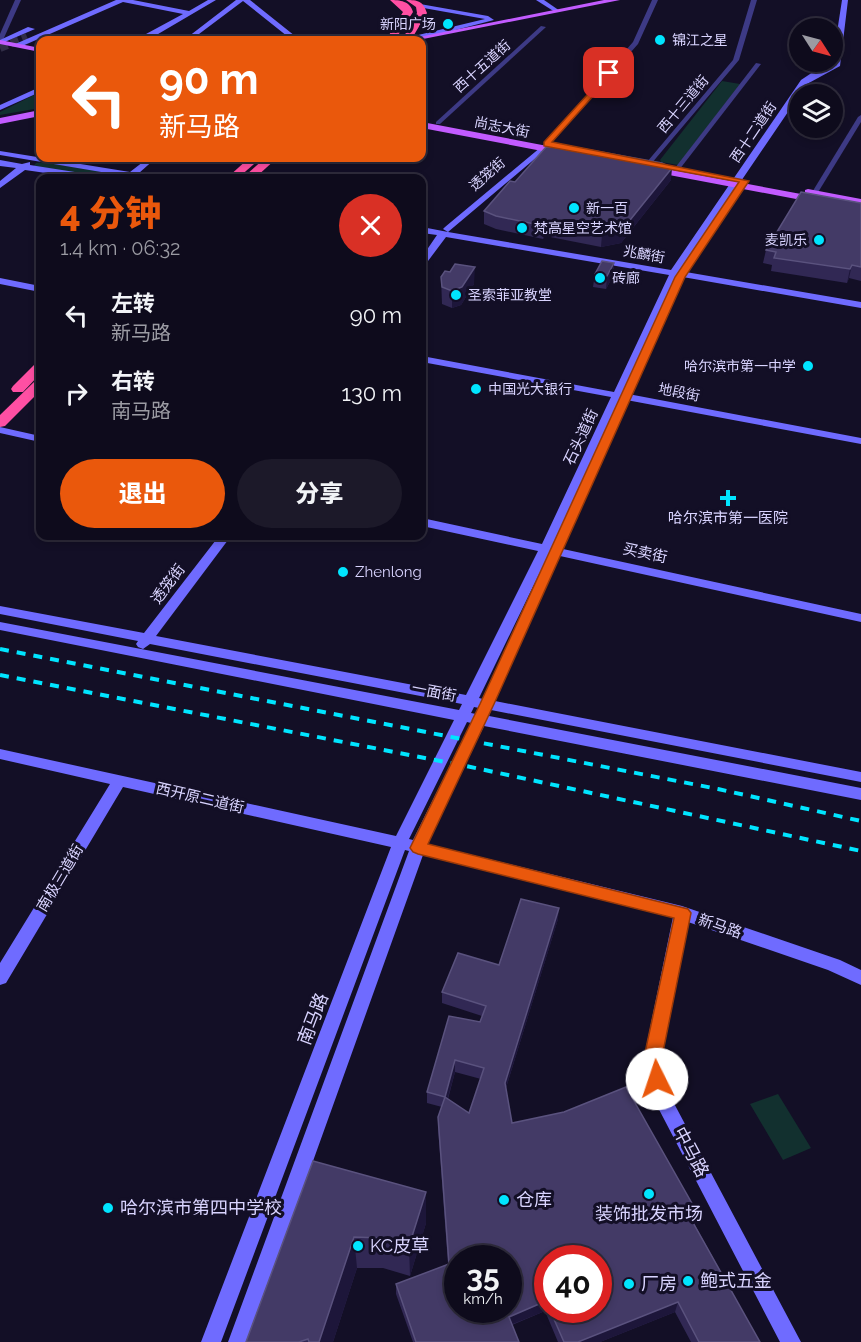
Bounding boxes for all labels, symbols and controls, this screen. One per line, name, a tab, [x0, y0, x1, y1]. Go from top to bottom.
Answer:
place label: 新阳广场	[380, 16, 436, 32]
marker: 新阳广场	[441, 17, 455, 31]
north arrow	[789, 18, 843, 72]
map controls	[789, 18, 843, 138]
place label: 锦江之星	[672, 32, 728, 48]
marker: 锦江之星	[653, 33, 667, 47]
street label: 西十五道街	[451, 37, 513, 95]
pin	[583, 47, 634, 98]
text: 90 m	[159, 55, 259, 104]
icon: arrive	[592, 56, 625, 89]
icon: left	[60, 60, 138, 138]
street label: 西十三道街	[654, 72, 712, 136]
button: layers	[789, 84, 843, 138]
street label: 西十二道街	[727, 99, 779, 165]
text: 新马路	[159, 111, 240, 142]
street label: 尚志大街	[473, 114, 531, 140]
street label: 透笼街	[466, 154, 508, 194]
text: 4 分钟	[60, 192, 161, 234]
button: close	[339, 194, 402, 257]
place label: 新一百	[586, 200, 628, 216]
marker: 新一百	[567, 201, 581, 215]
place label: 梵高星空艺术馆	[534, 220, 632, 236]
marker: 梵高星空艺术馆	[515, 221, 529, 235]
place label: 麦凯乐	[765, 232, 807, 248]
marker: 麦凯乐	[812, 233, 826, 247]
text: 1.4 km · 06:32	[60, 236, 180, 260]
street label: 兆麟街	[622, 242, 666, 266]
place label: 砖廊	[612, 270, 640, 286]
marker: 砖廊	[593, 271, 607, 285]
place label: 圣索菲亚教堂	[468, 287, 552, 303]
marker: 圣索菲亚教堂	[449, 288, 463, 302]
text: 左转	[111, 290, 155, 316]
icon: left	[60, 299, 93, 332]
text: 90 m	[350, 302, 402, 328]
text: 新马路	[111, 321, 171, 345]
place label: 哈尔滨市第一中学	[684, 358, 796, 374]
marker: 哈尔滨市第一中学	[801, 359, 815, 373]
text: 右转	[111, 368, 155, 394]
icon: right	[60, 377, 93, 410]
text: 130 m	[342, 380, 402, 406]
street label: 地段街	[657, 380, 701, 404]
place label: 中国光大银行	[488, 381, 572, 397]
marker: 中国光大银行	[469, 382, 483, 396]
text: 南马路	[111, 399, 171, 423]
street label: 石头道街	[560, 406, 602, 468]
button: 退出	[60, 459, 225, 528]
button: 分享	[237, 459, 402, 528]
marker: 哈尔滨市第一医院	[719, 489, 737, 507]
place label: 哈尔滨市第一医院	[668, 509, 788, 527]
street label: 买卖街	[621, 540, 669, 566]
street label: 透笼街	[147, 561, 189, 607]
place label: Zhenlong	[355, 563, 422, 581]
marker: Zhenlong	[336, 565, 350, 579]
street label: 一面街	[410, 679, 458, 705]
street label: 西开原二道街	[154, 779, 246, 817]
street label: 南极三道街	[33, 841, 87, 915]
street label: 新马路	[696, 910, 744, 942]
street label: 南马路	[293, 990, 332, 1048]
position arrow	[625, 1047, 689, 1111]
street label: 中马路	[669, 1123, 713, 1181]
marker: 装饰批发市场	[642, 1187, 656, 1201]
place label: 仓库	[516, 1189, 552, 1210]
marker: 仓库	[497, 1193, 511, 1207]
place label: 哈尔滨市第四中学校	[120, 1197, 282, 1218]
marker: 哈尔滨市第四中学校	[101, 1201, 115, 1215]
place label: 装饰批发市场	[595, 1203, 703, 1224]
place label: KC皮草	[370, 1235, 429, 1256]
marker: KC皮草	[351, 1239, 365, 1253]
speed limit sign: 40	[534, 1245, 612, 1323]
text: 35	[466, 1259, 500, 1294]
place label: 鲍式五金	[700, 1270, 772, 1291]
place label: 厂房	[641, 1273, 677, 1294]
marker: 鲍式五金	[681, 1274, 695, 1288]
marker: 厂房	[622, 1277, 636, 1291]
text: km/h	[463, 1290, 503, 1308]

